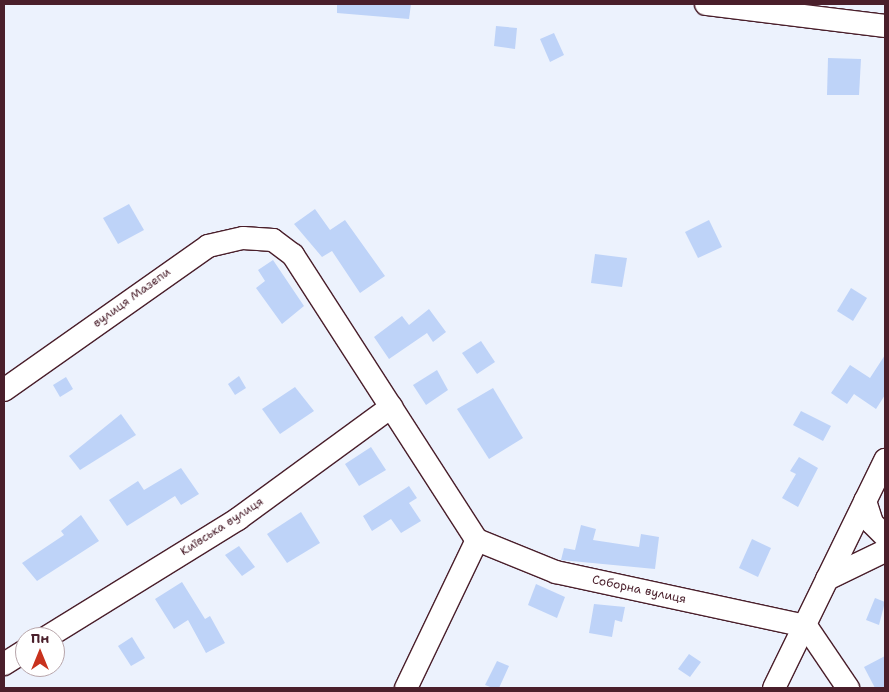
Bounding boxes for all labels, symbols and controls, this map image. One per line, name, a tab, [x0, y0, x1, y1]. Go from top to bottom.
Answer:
street label: вулиця Мазепи	[90, 265, 174, 331]
street label: Київська вулиця	[178, 495, 266, 559]
street label: Соборна вулиця	[591, 573, 687, 607]
north arrow	[15, 627, 65, 677]
text: Пн	[31, 629, 49, 647]

